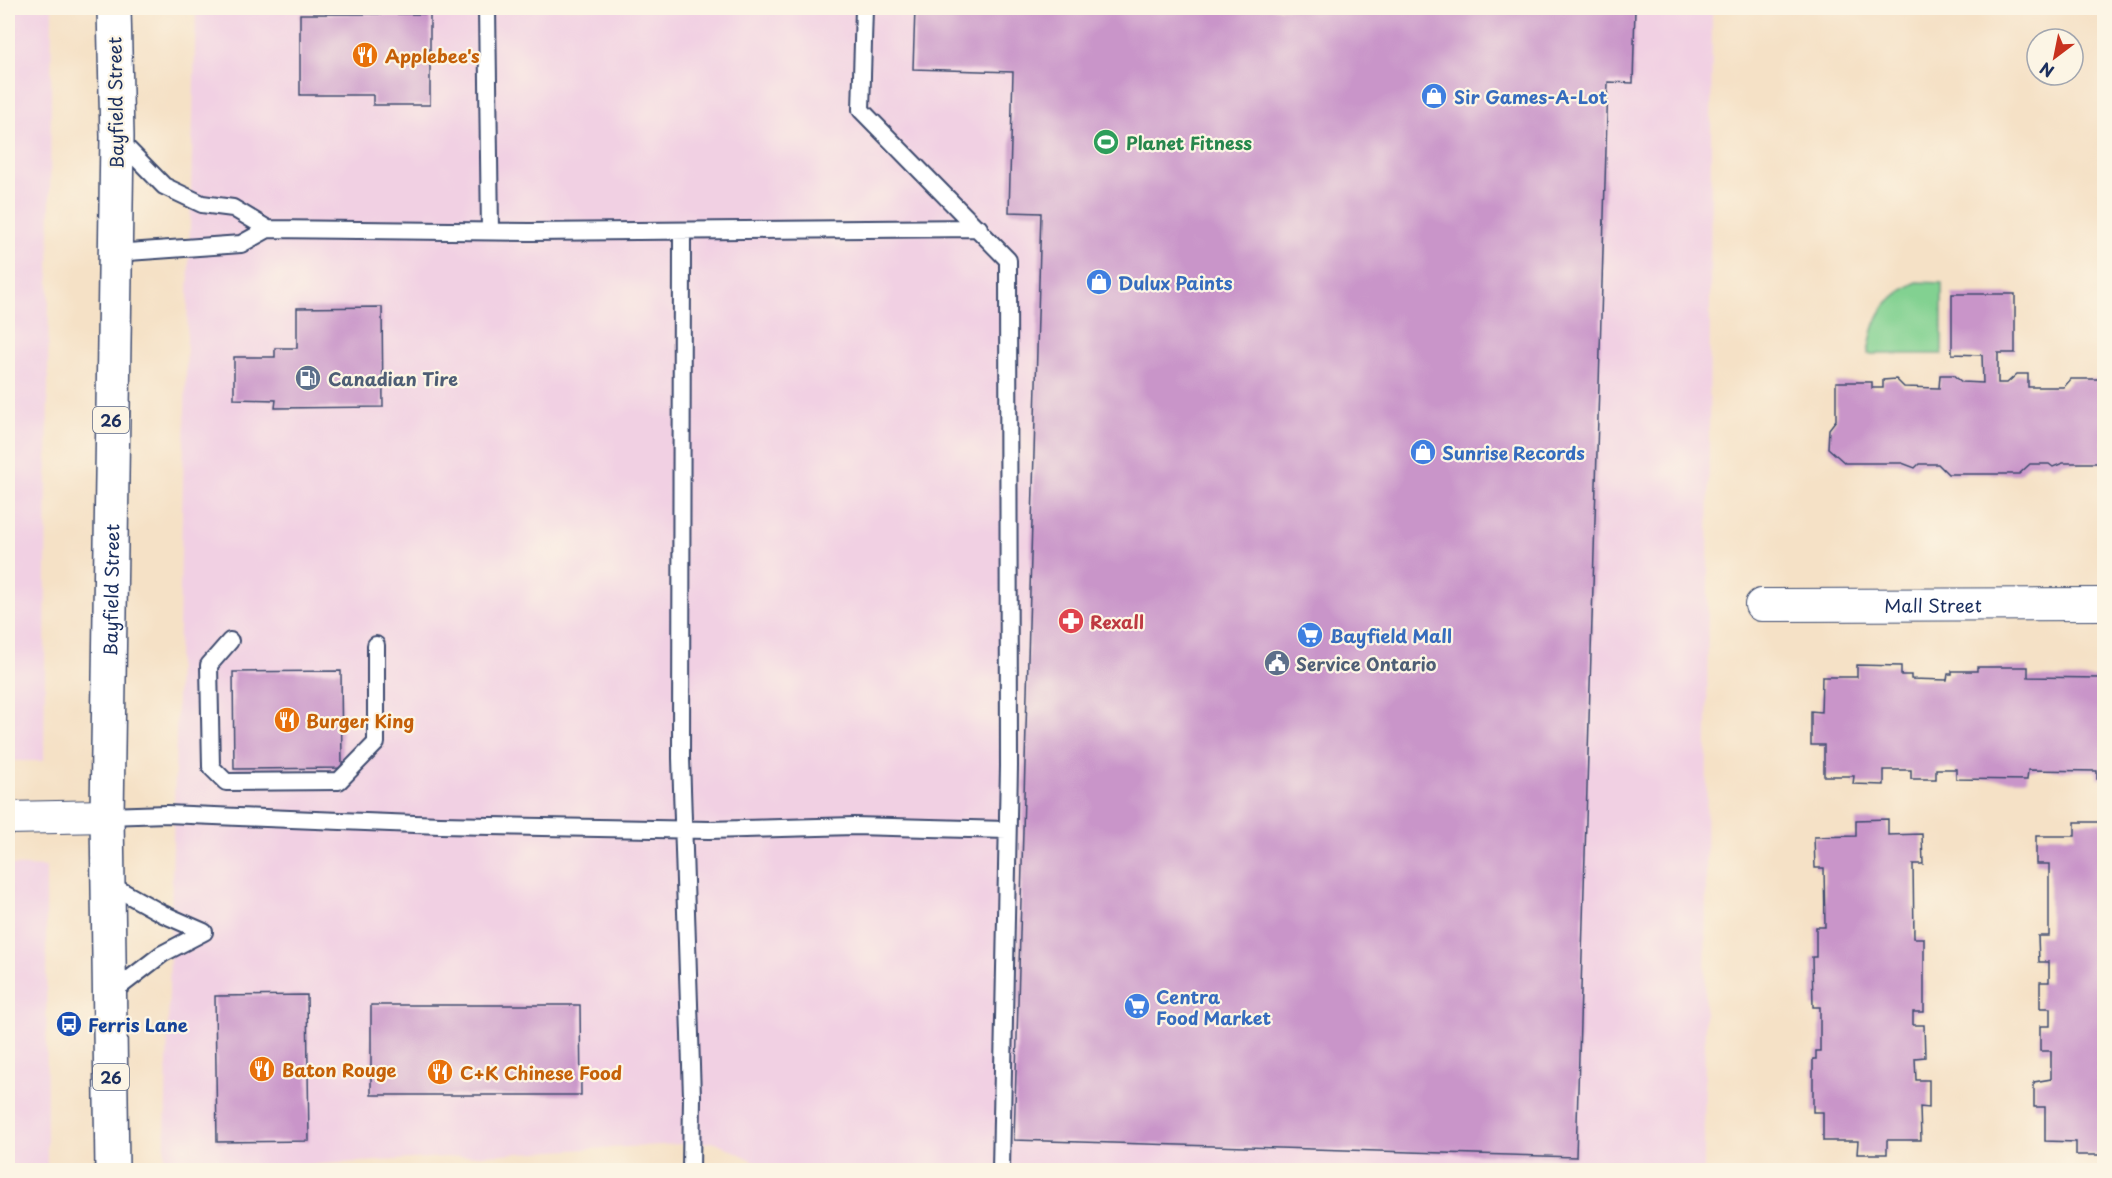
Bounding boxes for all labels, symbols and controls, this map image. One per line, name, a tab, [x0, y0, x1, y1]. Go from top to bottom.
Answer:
north arrow	[2025, 27, 2085, 87]
street label: Bayfield Street	[100, 37, 130, 169]
restaurant icon: Applebee's	[350, 40, 380, 70]
place label: Applebee's	[385, 42, 480, 69]
text: N	[2035, 57, 2058, 84]
shop icon: Sir Games-A-Lot	[1419, 81, 1449, 111]
place label: Sir Games-A-Lot	[1454, 83, 1608, 110]
sports icon: Planet Fitness	[1091, 127, 1121, 157]
place label: Planet Fitness	[1126, 129, 1252, 156]
shop icon: Dulux Paints	[1084, 267, 1114, 297]
place label: Dulux Paints	[1118, 269, 1233, 296]
fuel station icon: Canadian Tire	[293, 363, 323, 393]
place label: Canadian Tire	[328, 365, 458, 392]
road number: 26	[93, 407, 129, 433]
shop icon: Sunrise Records	[1408, 437, 1438, 467]
place label: Sunrise Records	[1442, 439, 1585, 466]
street label: Bayfield Street	[96, 524, 125, 657]
street label: Mall Street	[1884, 591, 1982, 618]
pharmacy icon: Rexall	[1056, 606, 1086, 636]
place label: Rexall	[1090, 608, 1144, 635]
supermarket icon: Bayfield Mall	[1295, 620, 1325, 650]
place label: Bayfield Mall	[1330, 622, 1452, 649]
public building icon: Service Ontario	[1262, 648, 1292, 678]
place label: Service Ontario	[1296, 650, 1437, 677]
restaurant icon: Burger King	[272, 705, 302, 735]
place label: Burger King	[306, 707, 414, 734]
place label: Centra Food Market	[1156, 983, 1272, 1031]
supermarket icon: Centra Food Market	[1122, 991, 1152, 1021]
bus stop icon: Ferris Lane	[54, 1009, 84, 1039]
place label: Ferris Lane	[88, 1011, 188, 1038]
restaurant icon: Baton Rouge	[247, 1054, 277, 1084]
place label: Baton Rouge	[282, 1056, 397, 1083]
restaurant icon: C+K Chinese Food	[425, 1057, 455, 1087]
place label: C+K Chinese Food	[460, 1059, 622, 1086]
road number: 26	[93, 1064, 129, 1090]

